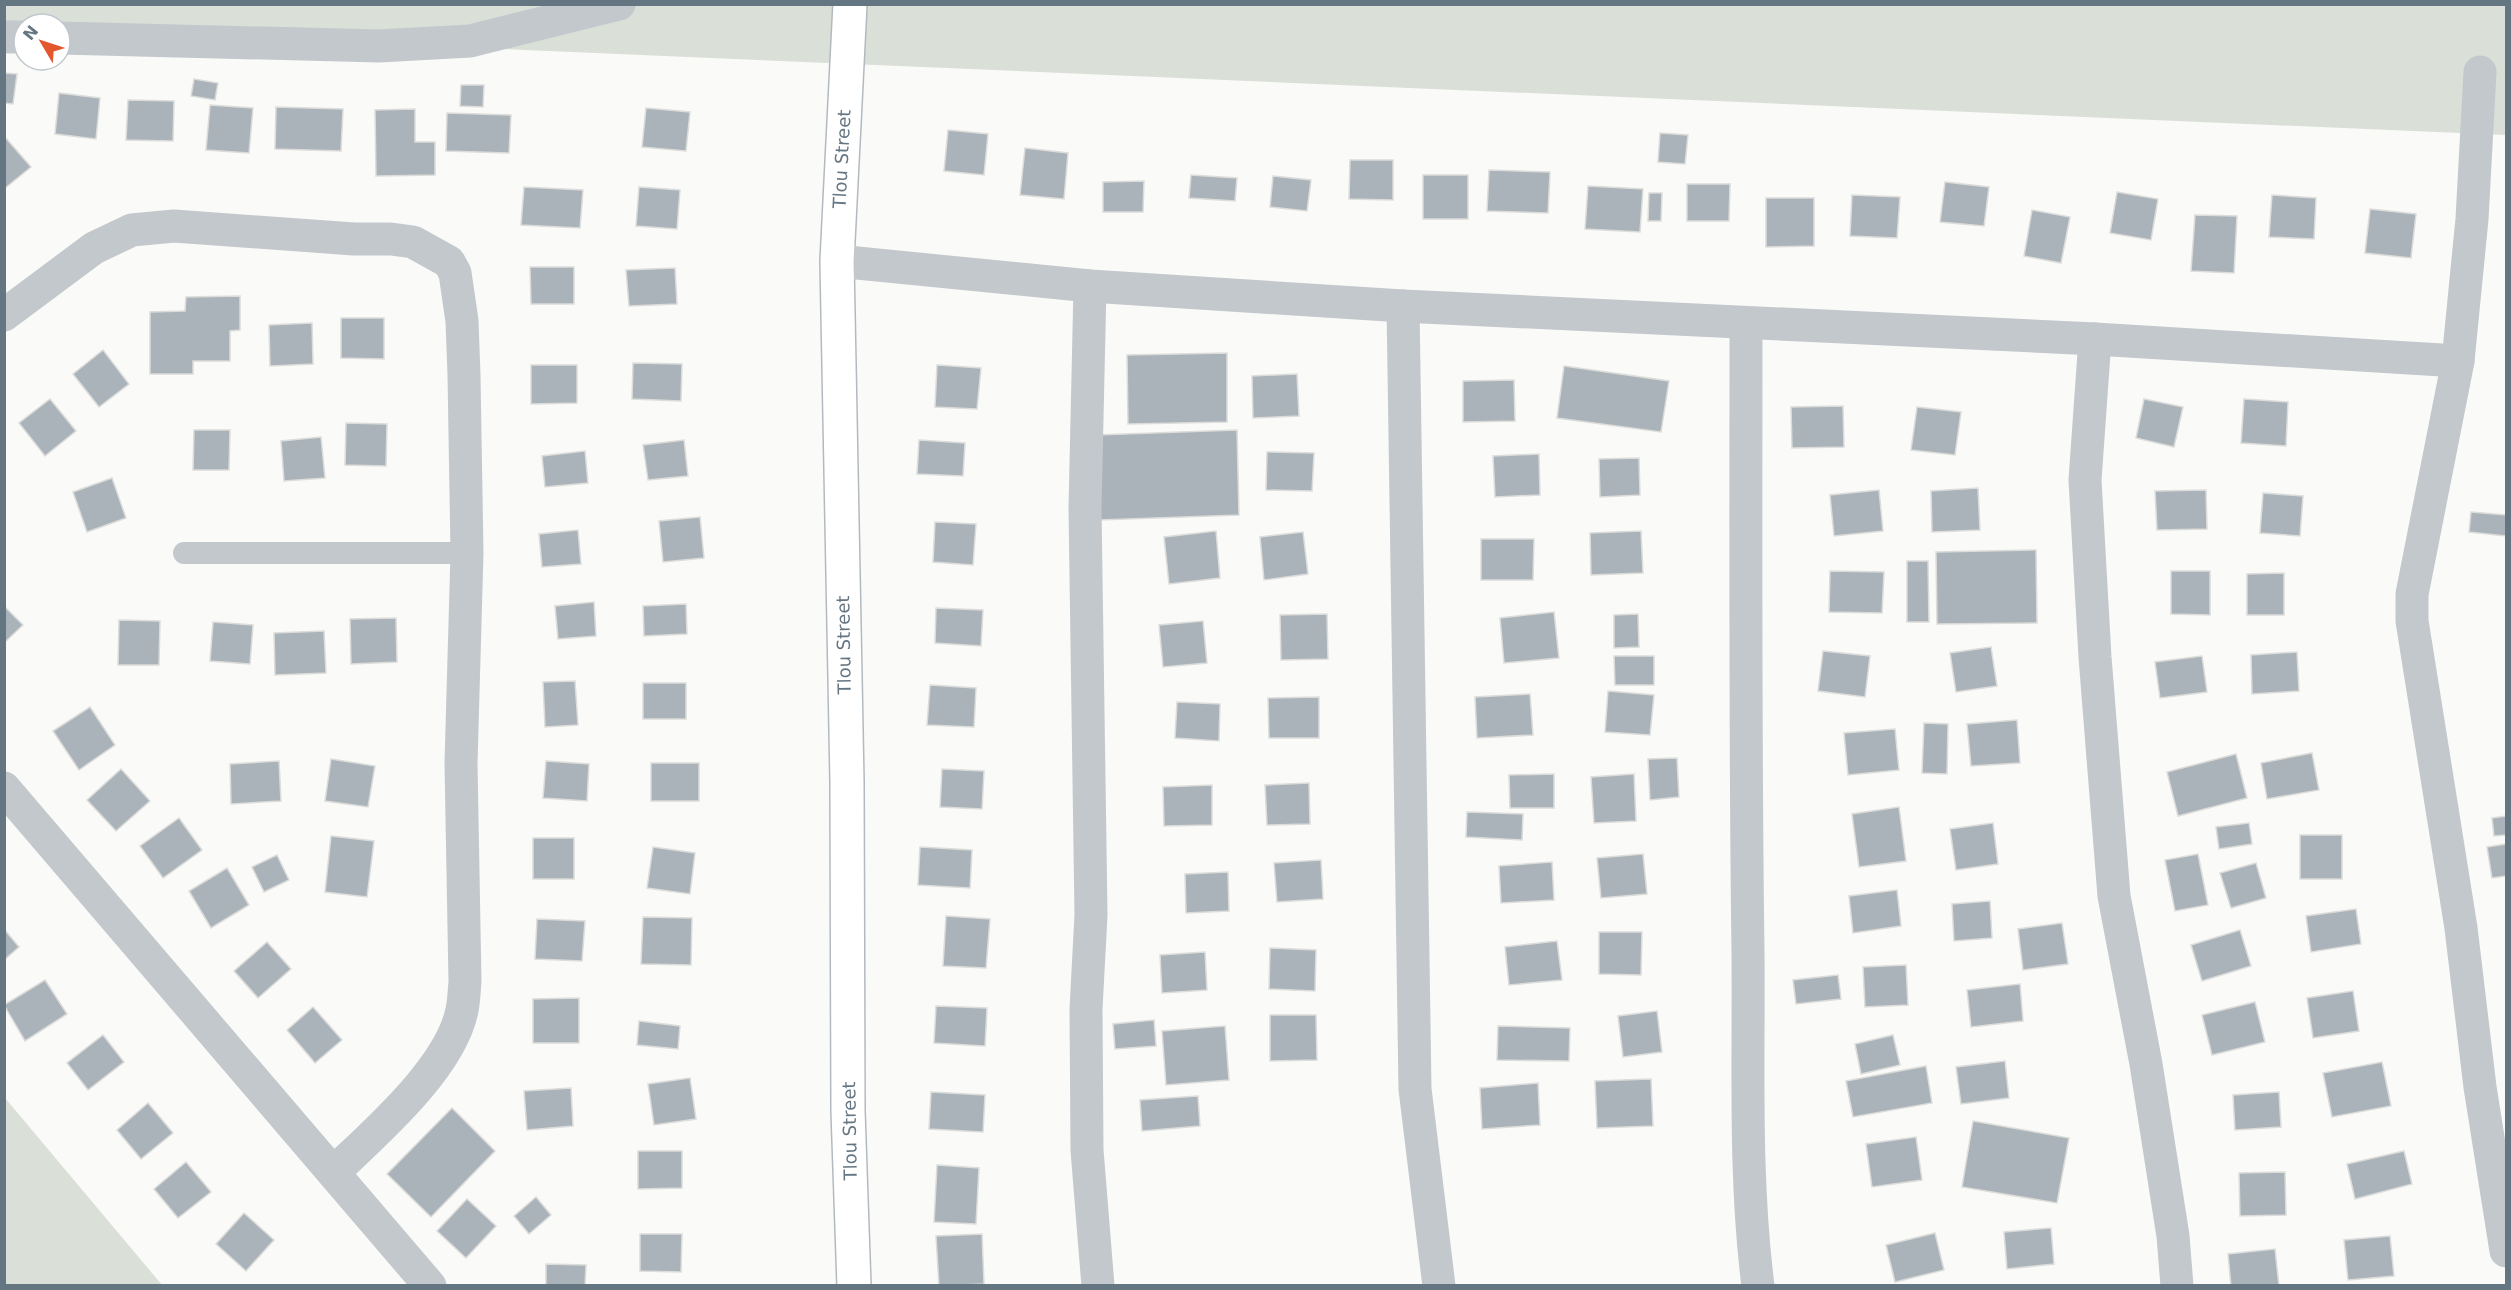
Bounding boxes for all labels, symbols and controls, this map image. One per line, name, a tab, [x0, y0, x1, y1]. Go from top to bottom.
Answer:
north arrow	[12, 12, 72, 72]
text: N	[19, 22, 42, 44]
street label: Tlou Street	[828, 109, 855, 210]
street label: Tlou Street	[832, 595, 855, 696]
street label: Tlou Street	[838, 1081, 861, 1182]

